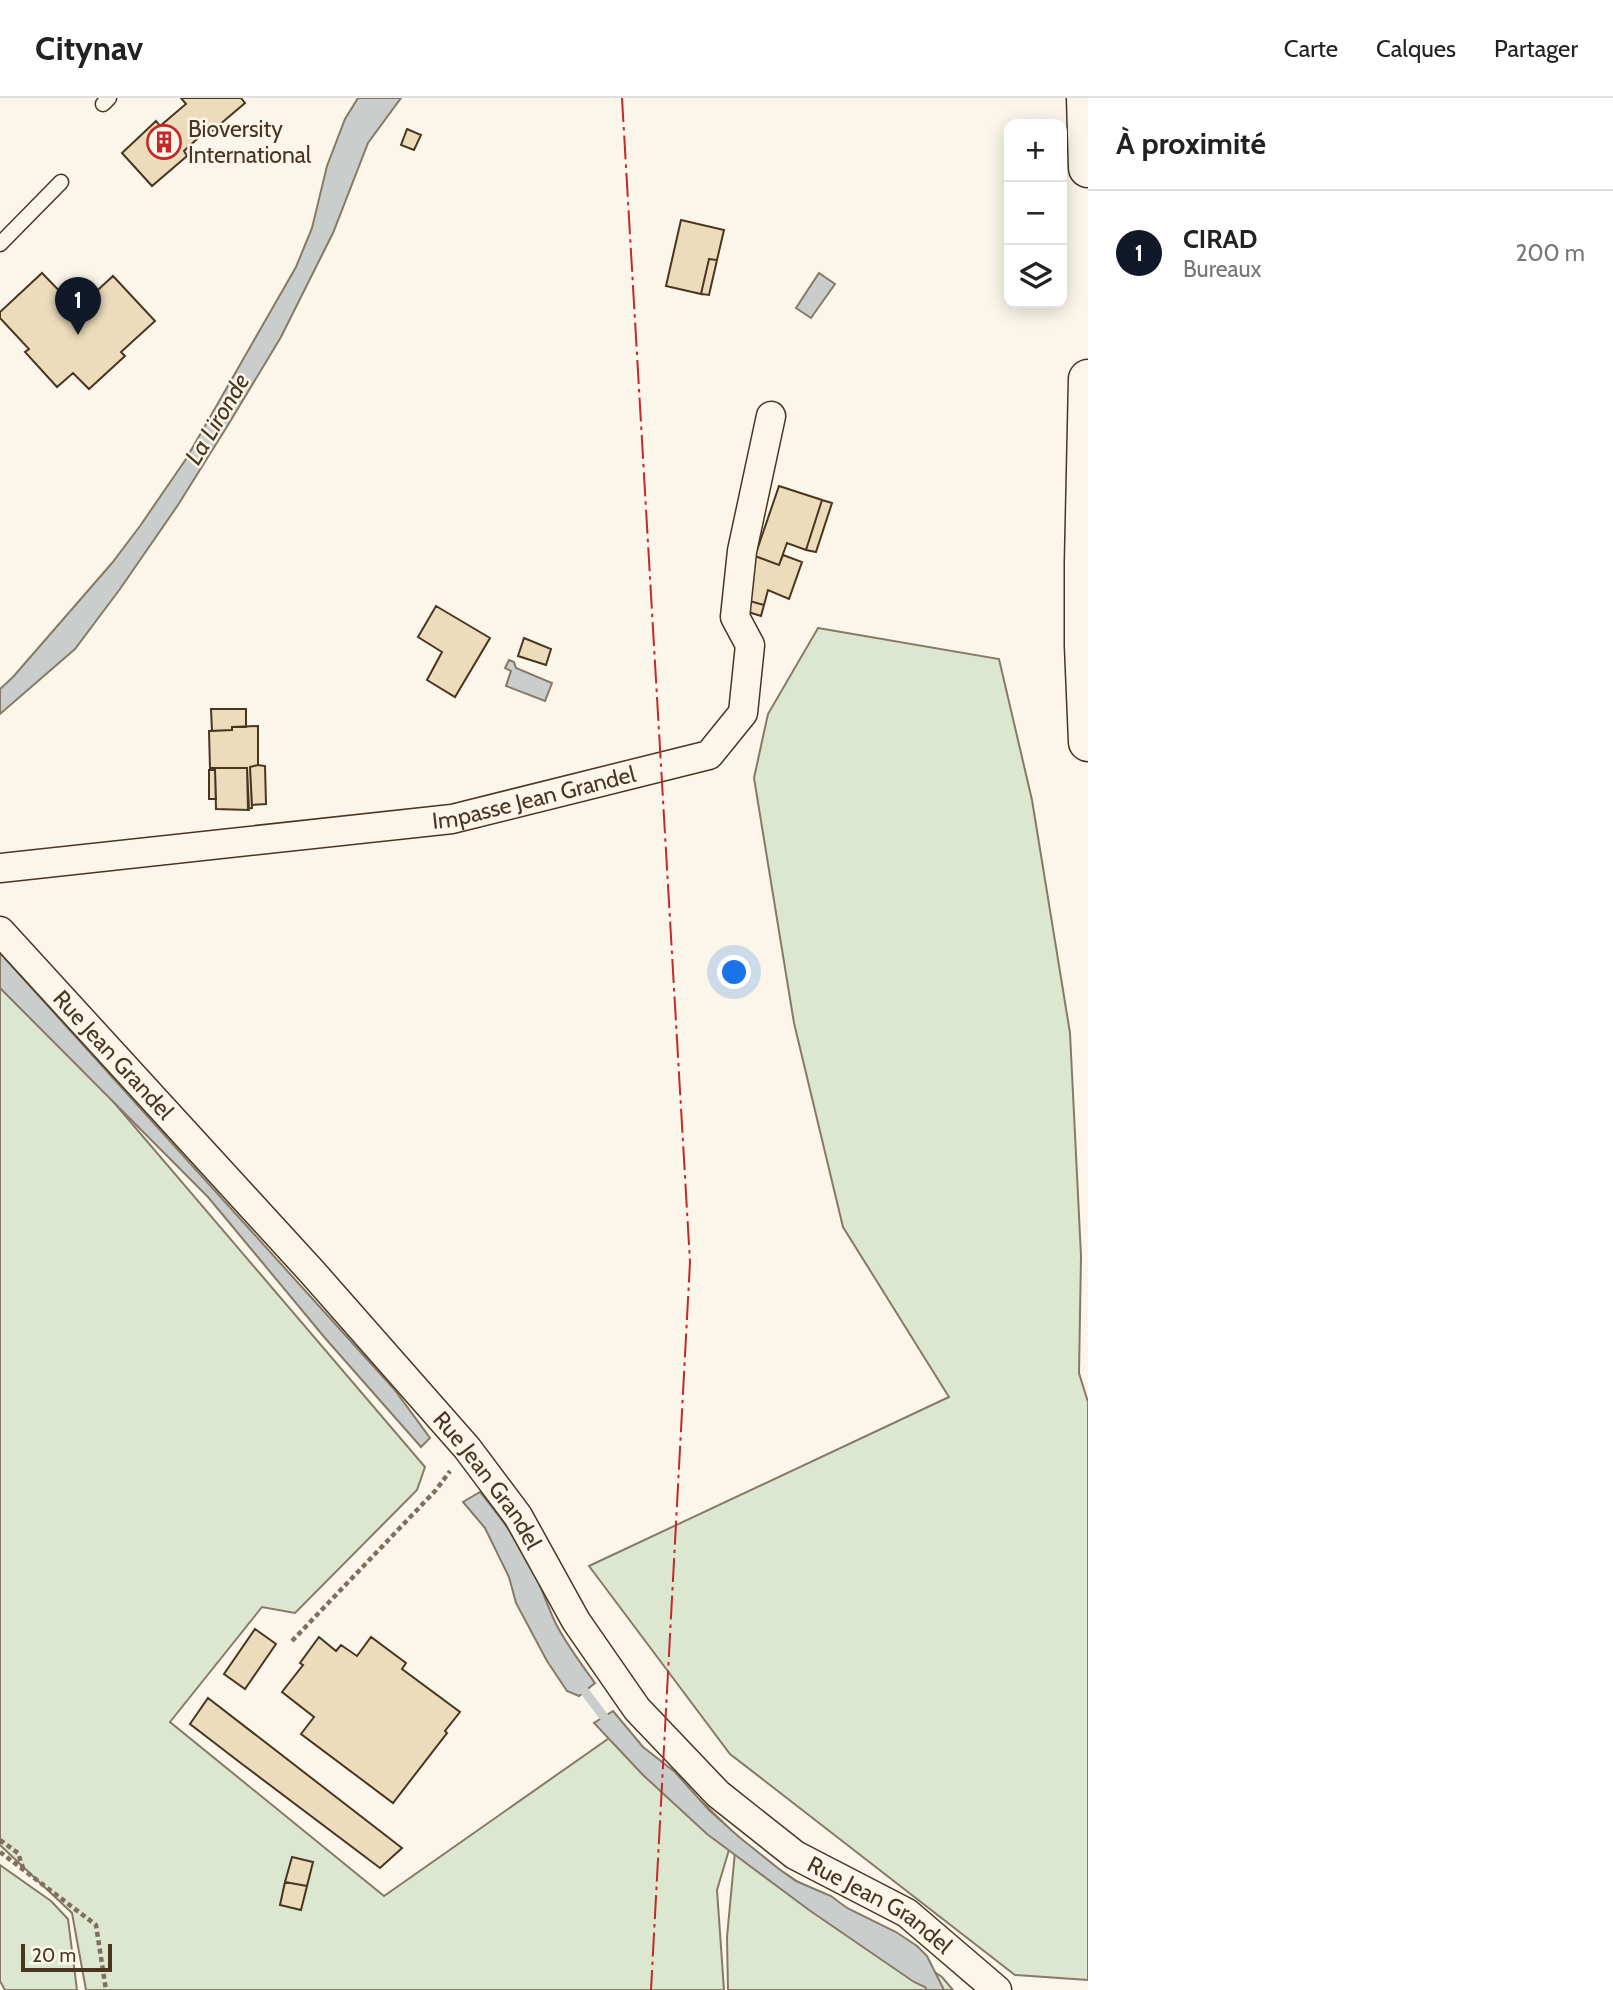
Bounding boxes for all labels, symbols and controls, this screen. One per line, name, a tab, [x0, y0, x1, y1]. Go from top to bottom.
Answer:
text: Citynav	[35, 28, 143, 68]
text: Carte	[1284, 34, 1338, 63]
text: Calques	[1376, 34, 1456, 63]
text: Partager	[1494, 34, 1578, 63]
place label: Bioversity International	[188, 115, 312, 169]
map controls	[1004, 119, 1067, 308]
button: +	[1004, 119, 1067, 182]
building icon: Bioversity International	[145, 123, 183, 161]
text: À proximité	[1116, 125, 1266, 162]
button: −	[1004, 182, 1067, 245]
text: CIRAD	[1183, 223, 1257, 255]
text: 1	[1135, 239, 1143, 267]
text: 200 m	[1515, 239, 1585, 267]
button: layers	[1004, 245, 1067, 308]
text: Bureaux	[1183, 255, 1261, 283]
pin: 1	[55, 277, 101, 335]
water label: La Lironde	[179, 368, 255, 470]
street label: Impasse Jean Grandel	[431, 760, 639, 835]
your location	[717, 955, 751, 989]
street label: Rue Jean Grandel	[47, 984, 180, 1126]
street label: Rue Jean Grandel	[427, 1405, 548, 1555]
street label: Rue Jean Grandel	[803, 1850, 958, 1960]
scale bar	[21, 1941, 112, 1973]
text: 20 m	[32, 1944, 76, 1967]

